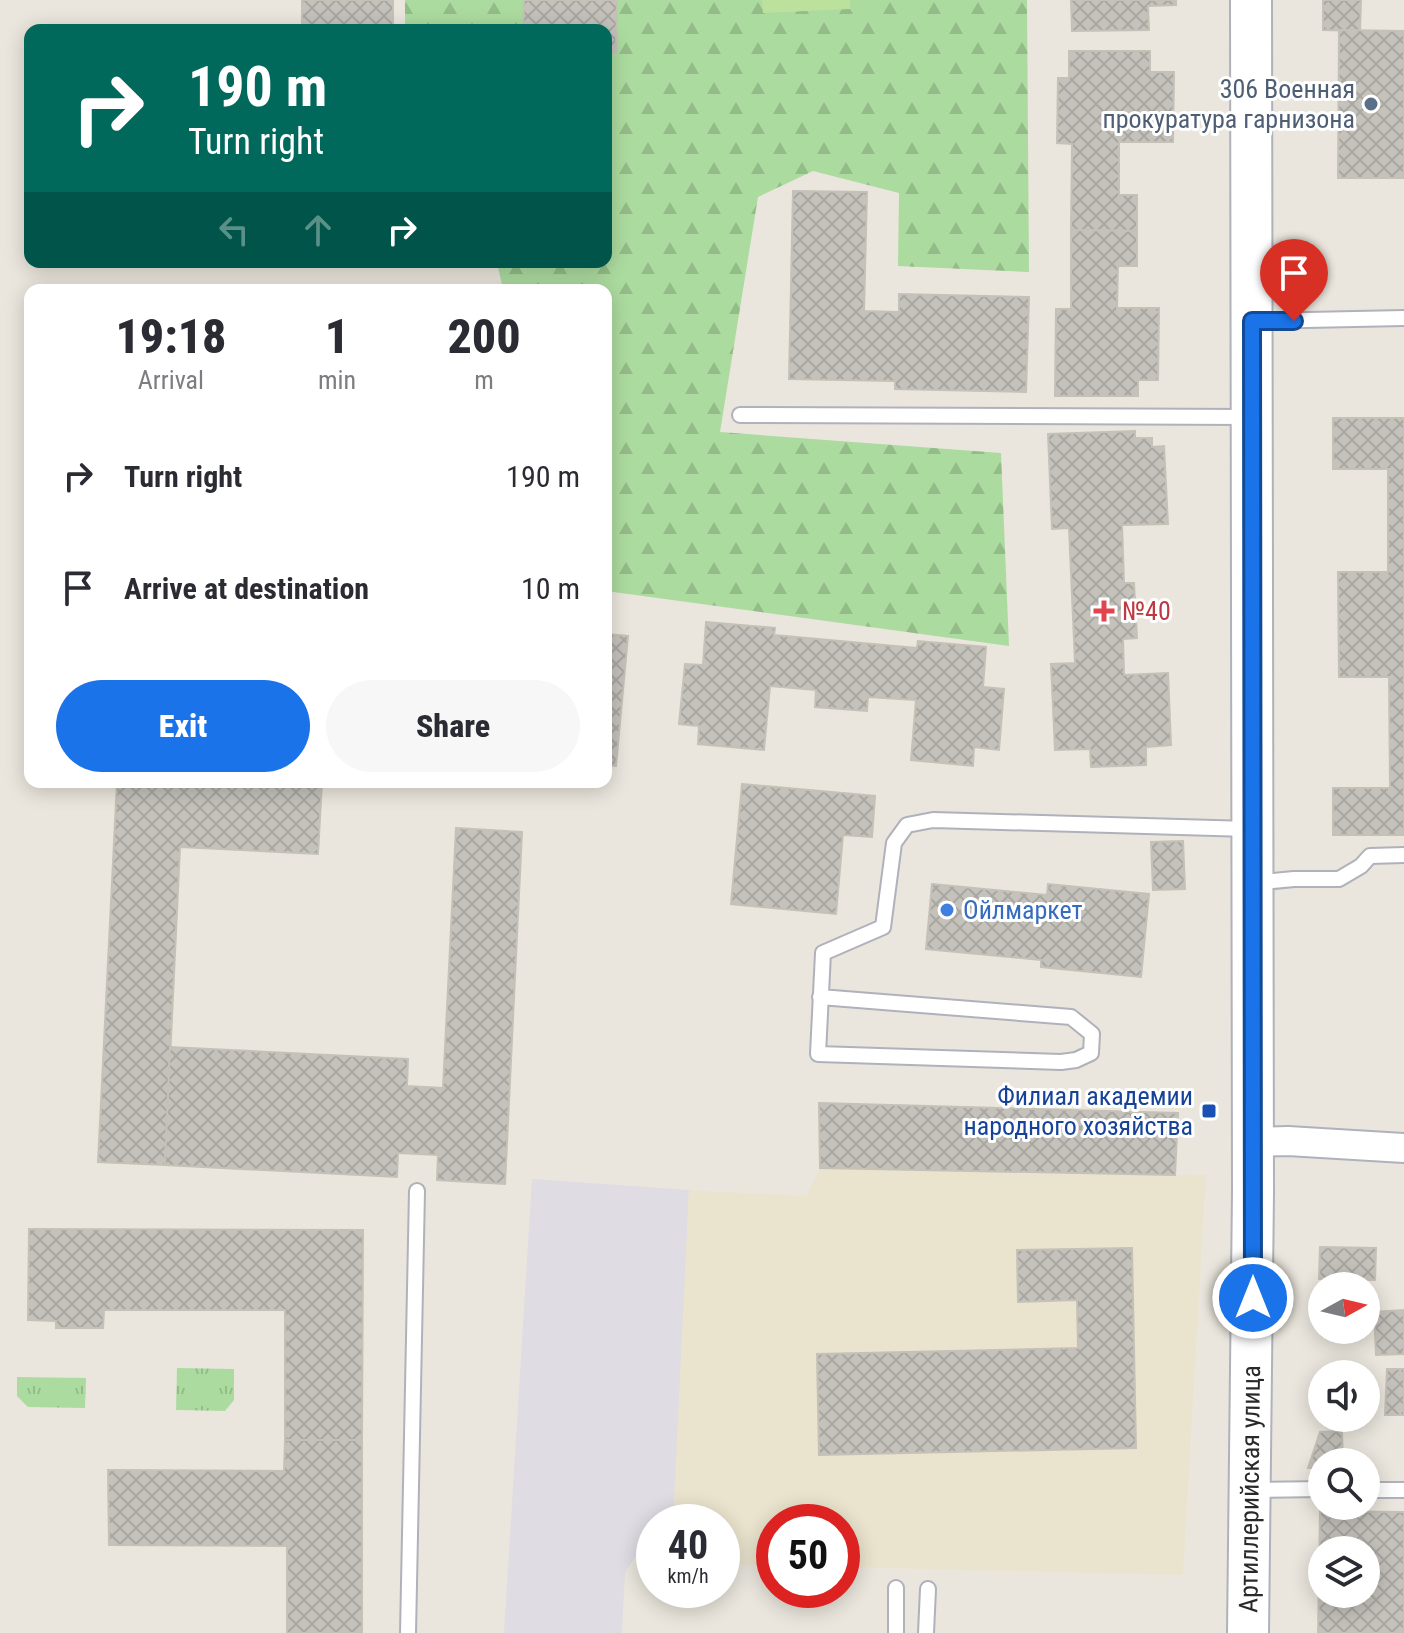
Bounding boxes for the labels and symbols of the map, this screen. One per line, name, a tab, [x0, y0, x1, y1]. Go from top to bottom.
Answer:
place label: 306 Военная прокуратура гарнизона	[1102, 74, 1355, 134]
marker: 306 Военная прокуратура гарнизона	[1362, 95, 1380, 113]
pin	[1260, 239, 1328, 321]
place label: №40	[1122, 596, 1171, 626]
marker: №40	[1093, 600, 1115, 622]
place label: Ойлмаркет	[963, 895, 1083, 925]
marker: Ойлмаркет	[938, 901, 956, 919]
place label: Филиал академии народного хозяйства	[963, 1081, 1193, 1141]
marker: Филиал академии народного хозяйства	[1200, 1102, 1218, 1120]
position arrow	[1211, 1256, 1295, 1340]
north arrow	[1308, 1272, 1380, 1344]
street label: Артиллерийская улица	[1233, 1365, 1266, 1613]
speed limit sign: 50	[756, 1504, 860, 1608]

